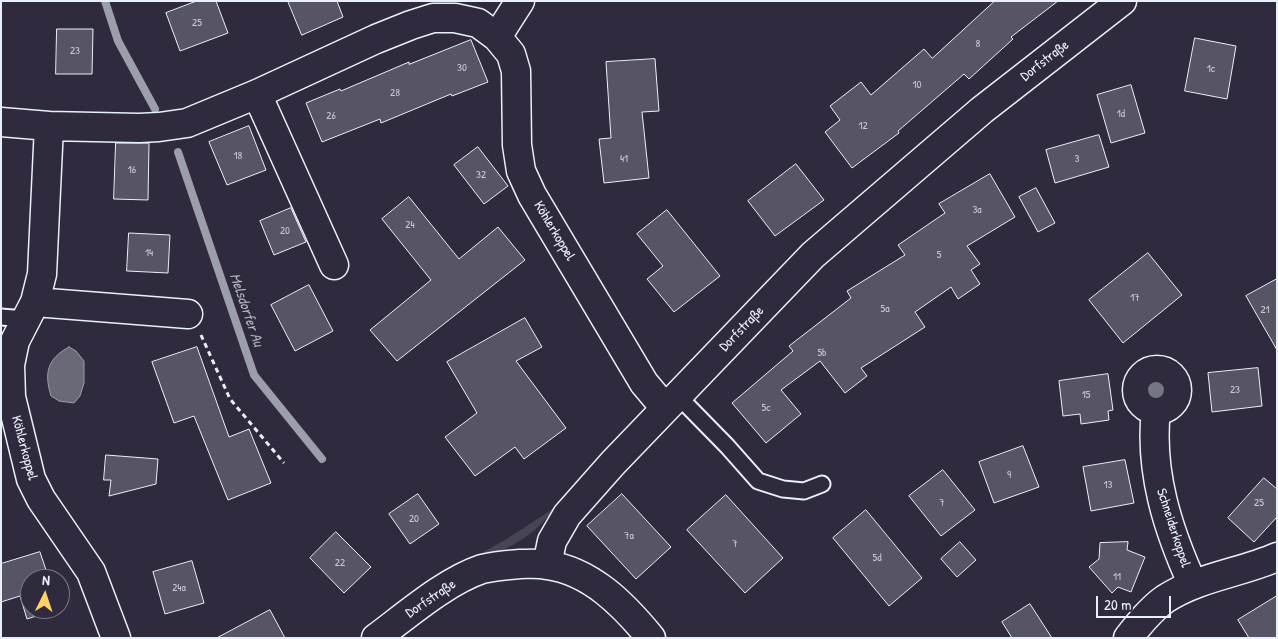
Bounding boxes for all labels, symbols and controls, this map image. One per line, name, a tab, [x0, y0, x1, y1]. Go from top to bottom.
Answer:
house number: 25	[192, 16, 202, 30]
house number: 8	[976, 37, 980, 51]
street label: Dorfstraße	[1017, 37, 1073, 85]
house number: 23	[70, 44, 80, 58]
house number: 30	[457, 61, 467, 75]
house number: 1c	[1207, 62, 1215, 76]
house number: 10	[913, 78, 921, 92]
house number: 28	[390, 86, 400, 100]
house number: 1d	[1117, 107, 1125, 121]
house number: 26	[326, 109, 336, 123]
house number: 12	[858, 119, 868, 133]
house number: 18	[234, 149, 242, 163]
house number: 41	[620, 152, 628, 166]
house number: 3	[1075, 152, 1079, 166]
house number: 16	[128, 163, 136, 177]
house number: 32	[476, 168, 486, 182]
street label: Köhlerkoppel	[530, 198, 578, 264]
house number: 3a	[972, 203, 982, 217]
house number: 24	[405, 218, 415, 232]
house number: 20	[280, 224, 290, 238]
house number: 14	[145, 246, 153, 260]
house number: 5	[937, 248, 941, 262]
water label: Melsdorfer Au	[225, 271, 267, 349]
house number: 17	[1130, 291, 1140, 305]
house number: 5a	[881, 302, 889, 316]
street label: Dorfstraße	[716, 303, 768, 355]
house number: 21	[1260, 303, 1270, 317]
house number: 5b	[817, 346, 827, 360]
house number: 23	[1230, 383, 1240, 397]
house number: 15	[1082, 388, 1090, 402]
house number: 5c	[762, 401, 770, 415]
street label: Köhlerkoppel	[7, 414, 41, 482]
house number: 9	[1007, 468, 1011, 482]
house number: 13	[1104, 478, 1112, 492]
street label: Schneiderkoppel	[1152, 486, 1194, 570]
house number: 7	[939, 496, 945, 510]
house number: 25	[1254, 496, 1264, 510]
house number: 20	[409, 512, 419, 526]
house number: 7a	[624, 529, 634, 543]
house number: 7	[732, 537, 738, 551]
house number: 5d	[873, 551, 881, 565]
house number: 22	[335, 556, 345, 570]
north arrow	[20, 569, 70, 619]
text: N	[42, 570, 50, 589]
house number: 11	[1113, 570, 1121, 584]
street label: Dorfstraße	[403, 576, 459, 622]
house number: 24a	[172, 581, 186, 595]
scale bar	[1098, 586, 1173, 618]
text: 20 m	[1104, 594, 1131, 615]

